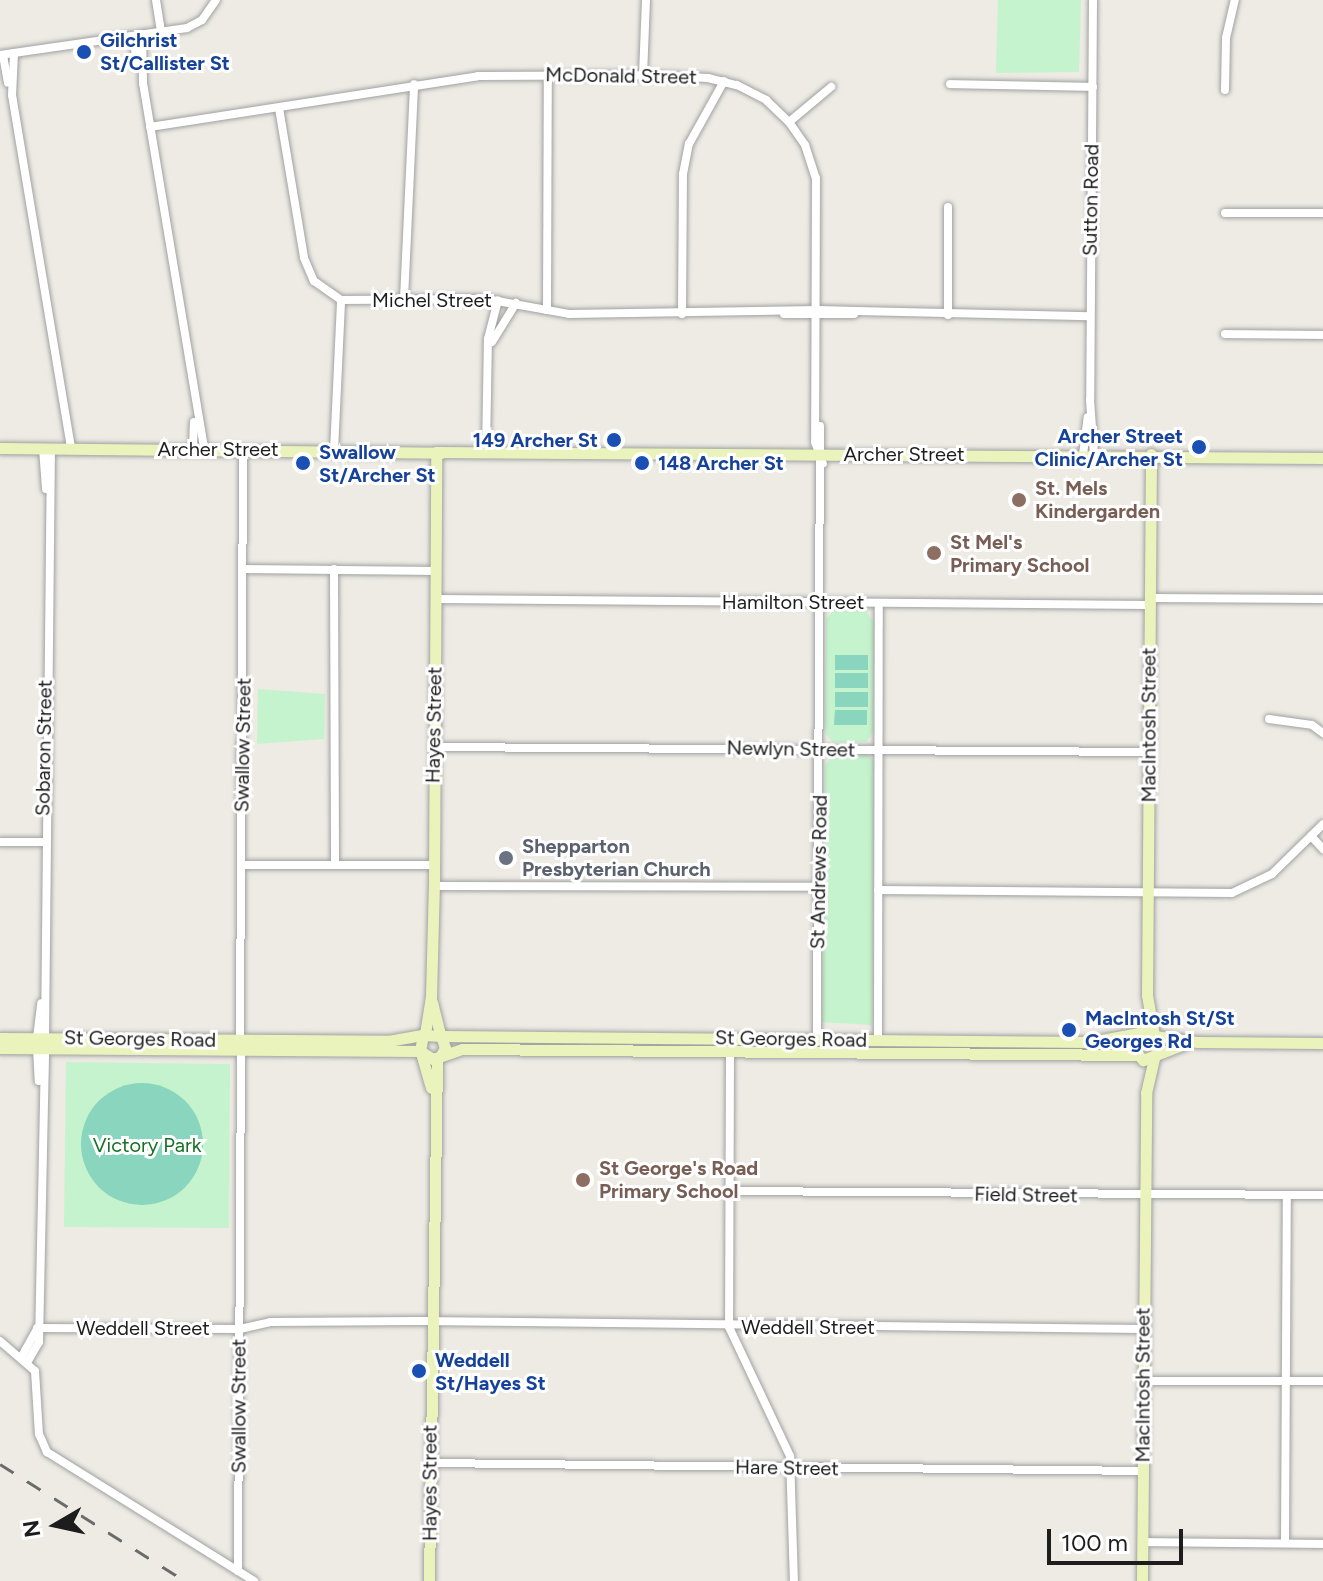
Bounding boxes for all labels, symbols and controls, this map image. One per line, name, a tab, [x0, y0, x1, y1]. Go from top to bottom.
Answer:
place label: Gilchrist St/Callister St	[100, 28, 230, 75]
marker: Gilchrist St/Callister St	[75, 43, 93, 61]
street label: McDonald Street	[545, 63, 697, 89]
street label: Sutton Road	[1078, 144, 1104, 256]
street label: Michel Street	[372, 288, 492, 312]
place label: Archer Street Clinic/Archer St	[1034, 424, 1183, 471]
place label: 149 Archer St	[473, 428, 598, 452]
marker: 149 Archer St	[605, 431, 623, 449]
street label: Archer Street	[158, 437, 278, 461]
marker: Archer Street Clinic/Archer St	[1190, 438, 1208, 456]
place label: Swallow St/Archer St	[319, 440, 436, 487]
street label: Archer Street	[844, 442, 964, 466]
place label: 148 Archer St	[658, 451, 784, 475]
marker: Swallow St/Archer St	[294, 454, 312, 472]
marker: 148 Archer St	[633, 454, 651, 472]
place label: St. Mels Kindergarden	[1035, 476, 1160, 523]
marker: St. Mels Kindergarden	[1010, 491, 1028, 509]
place label: St Mel's Primary School	[950, 530, 1089, 577]
marker: St Mel's Primary School	[925, 544, 943, 562]
street label: Hamilton Street	[722, 590, 864, 614]
street label: MacIntosh Street	[1137, 647, 1161, 803]
street label: Hayes Street	[421, 667, 447, 783]
street label: Swallow Street	[230, 677, 256, 813]
street label: Sobaron Street	[31, 680, 57, 816]
street label: Newlyn Street	[726, 736, 856, 762]
street label: St Andrews Road	[806, 795, 832, 949]
place label: Shepparton Presbyterian Church	[522, 834, 711, 881]
marker: Shepparton Presbyterian Church	[497, 849, 515, 867]
place label: MacIntosh St/St Georges Rd	[1085, 1006, 1235, 1053]
marker: MacIntosh St/St Georges Rd	[1060, 1021, 1078, 1039]
street label: St Georges Road	[64, 1026, 216, 1052]
street label: St Georges Road	[715, 1026, 867, 1052]
park label: Victory Park	[93, 1133, 201, 1157]
place label: St George's Road Primary School	[599, 1156, 758, 1203]
marker: St George's Road Primary School	[574, 1171, 592, 1189]
street label: Field Street	[974, 1182, 1078, 1208]
street label: MacIntosh Street	[1131, 1307, 1155, 1463]
street label: Weddell Street	[741, 1315, 875, 1339]
street label: Weddell Street	[76, 1316, 210, 1340]
street label: Swallow Street	[227, 1339, 251, 1473]
place label: Weddell St/Hayes St	[435, 1348, 546, 1395]
marker: Weddell St/Hayes St	[410, 1362, 428, 1380]
street label: Hayes Street	[418, 1425, 442, 1541]
street label: Hare Street	[735, 1455, 839, 1481]
north arrow	[16, 1485, 96, 1565]
scale bar	[1051, 1513, 1187, 1563]
text: N	[17, 1518, 46, 1539]
text: 100 m	[1061, 1528, 1128, 1557]

